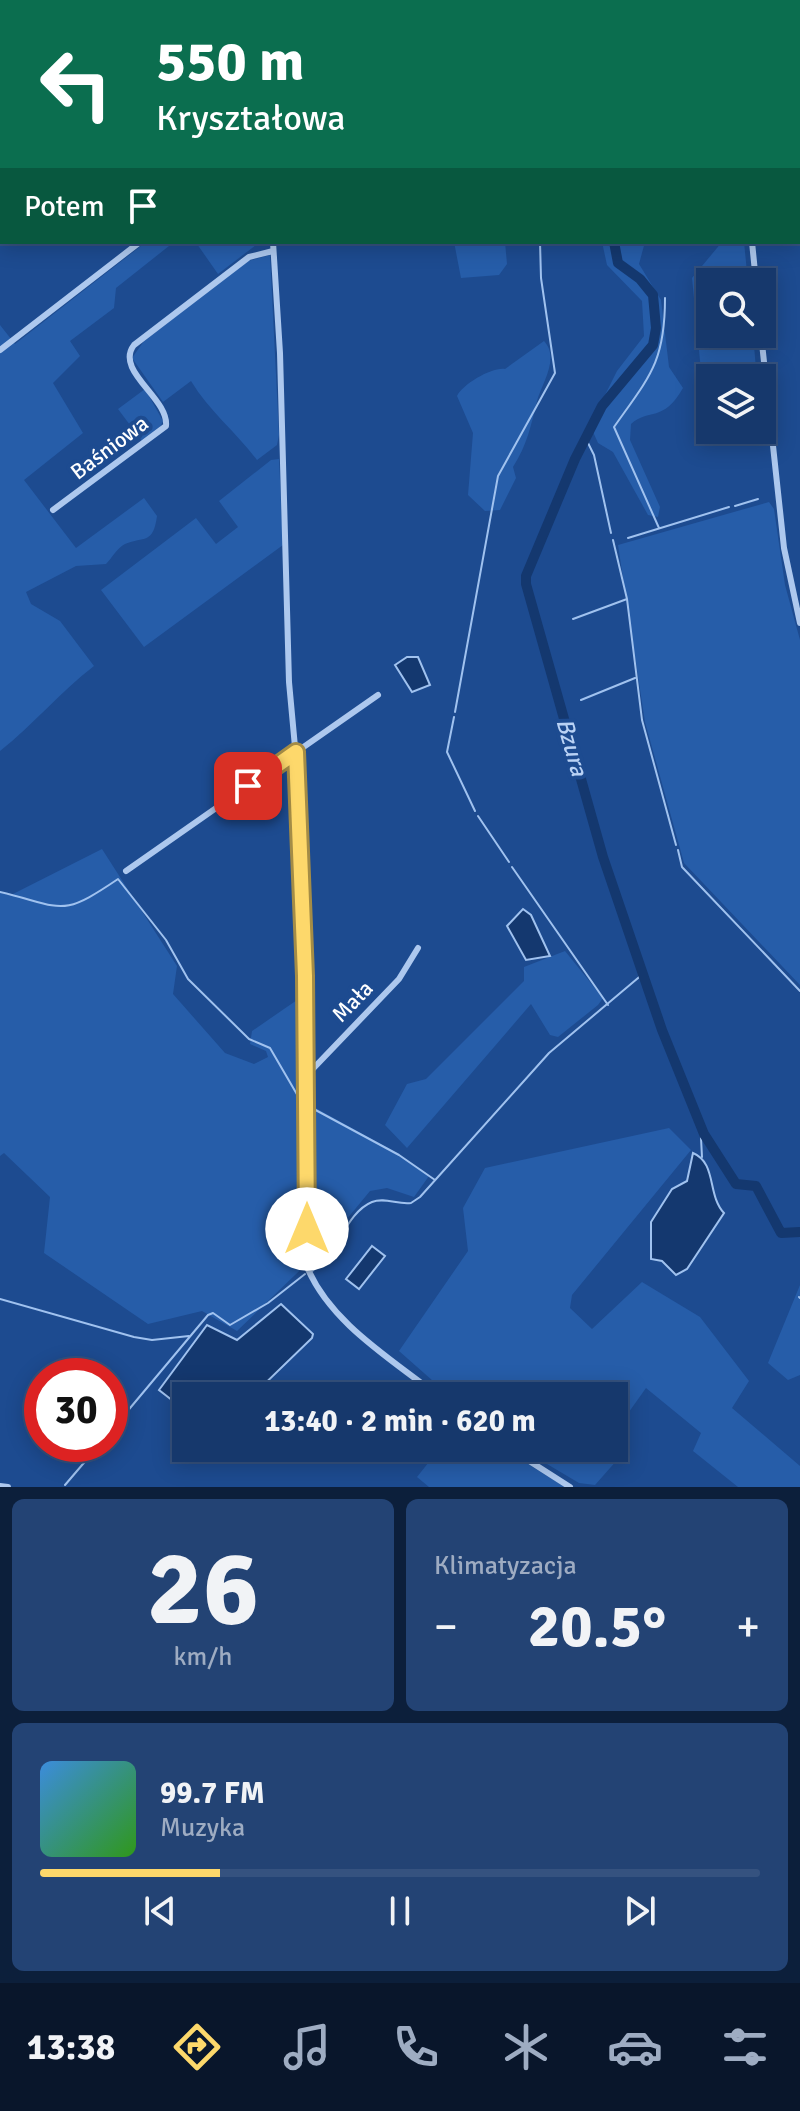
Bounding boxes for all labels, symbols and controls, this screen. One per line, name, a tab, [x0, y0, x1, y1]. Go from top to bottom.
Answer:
text: 550 m	[156, 27, 304, 96]
icon: left	[24, 32, 128, 136]
text: Kryształowa	[156, 96, 345, 141]
icon: arrive	[121, 184, 165, 228]
text: Potem	[24, 188, 105, 225]
map controls	[696, 268, 776, 444]
button: search	[696, 268, 776, 348]
button: layers	[696, 364, 776, 444]
street label: Baśniowa	[65, 410, 153, 485]
water label: Bzura	[549, 715, 595, 780]
pin	[214, 752, 282, 820]
icon: arrive	[226, 764, 270, 808]
street label: Mała	[326, 975, 379, 1028]
position arrow	[265, 1187, 349, 1271]
speed limit sign: 30	[24, 1358, 128, 1462]
text: 13:40 · 2 min · 620 m	[264, 1403, 536, 1440]
text: 26	[147, 1525, 259, 1653]
text: Klimatyzacja	[434, 1550, 577, 1582]
text: 20.5°	[528, 1590, 666, 1664]
text: −	[434, 1600, 458, 1654]
text: +	[736, 1600, 760, 1654]
text: km/h	[174, 1641, 232, 1673]
text: 99.7 FM	[160, 1775, 265, 1812]
text: Muzyka	[160, 1812, 245, 1844]
icon: previous	[138, 1889, 182, 1933]
icon: pause	[378, 1889, 422, 1933]
icon: next	[618, 1889, 662, 1933]
icon: directions	[169, 2019, 225, 2075]
icon: music	[279, 2019, 335, 2075]
icon: phone	[388, 2019, 444, 2075]
icon: climate	[498, 2019, 554, 2075]
icon: car	[607, 2019, 663, 2075]
icon: filters	[717, 2019, 773, 2075]
text: 13:38	[27, 2025, 115, 2070]

